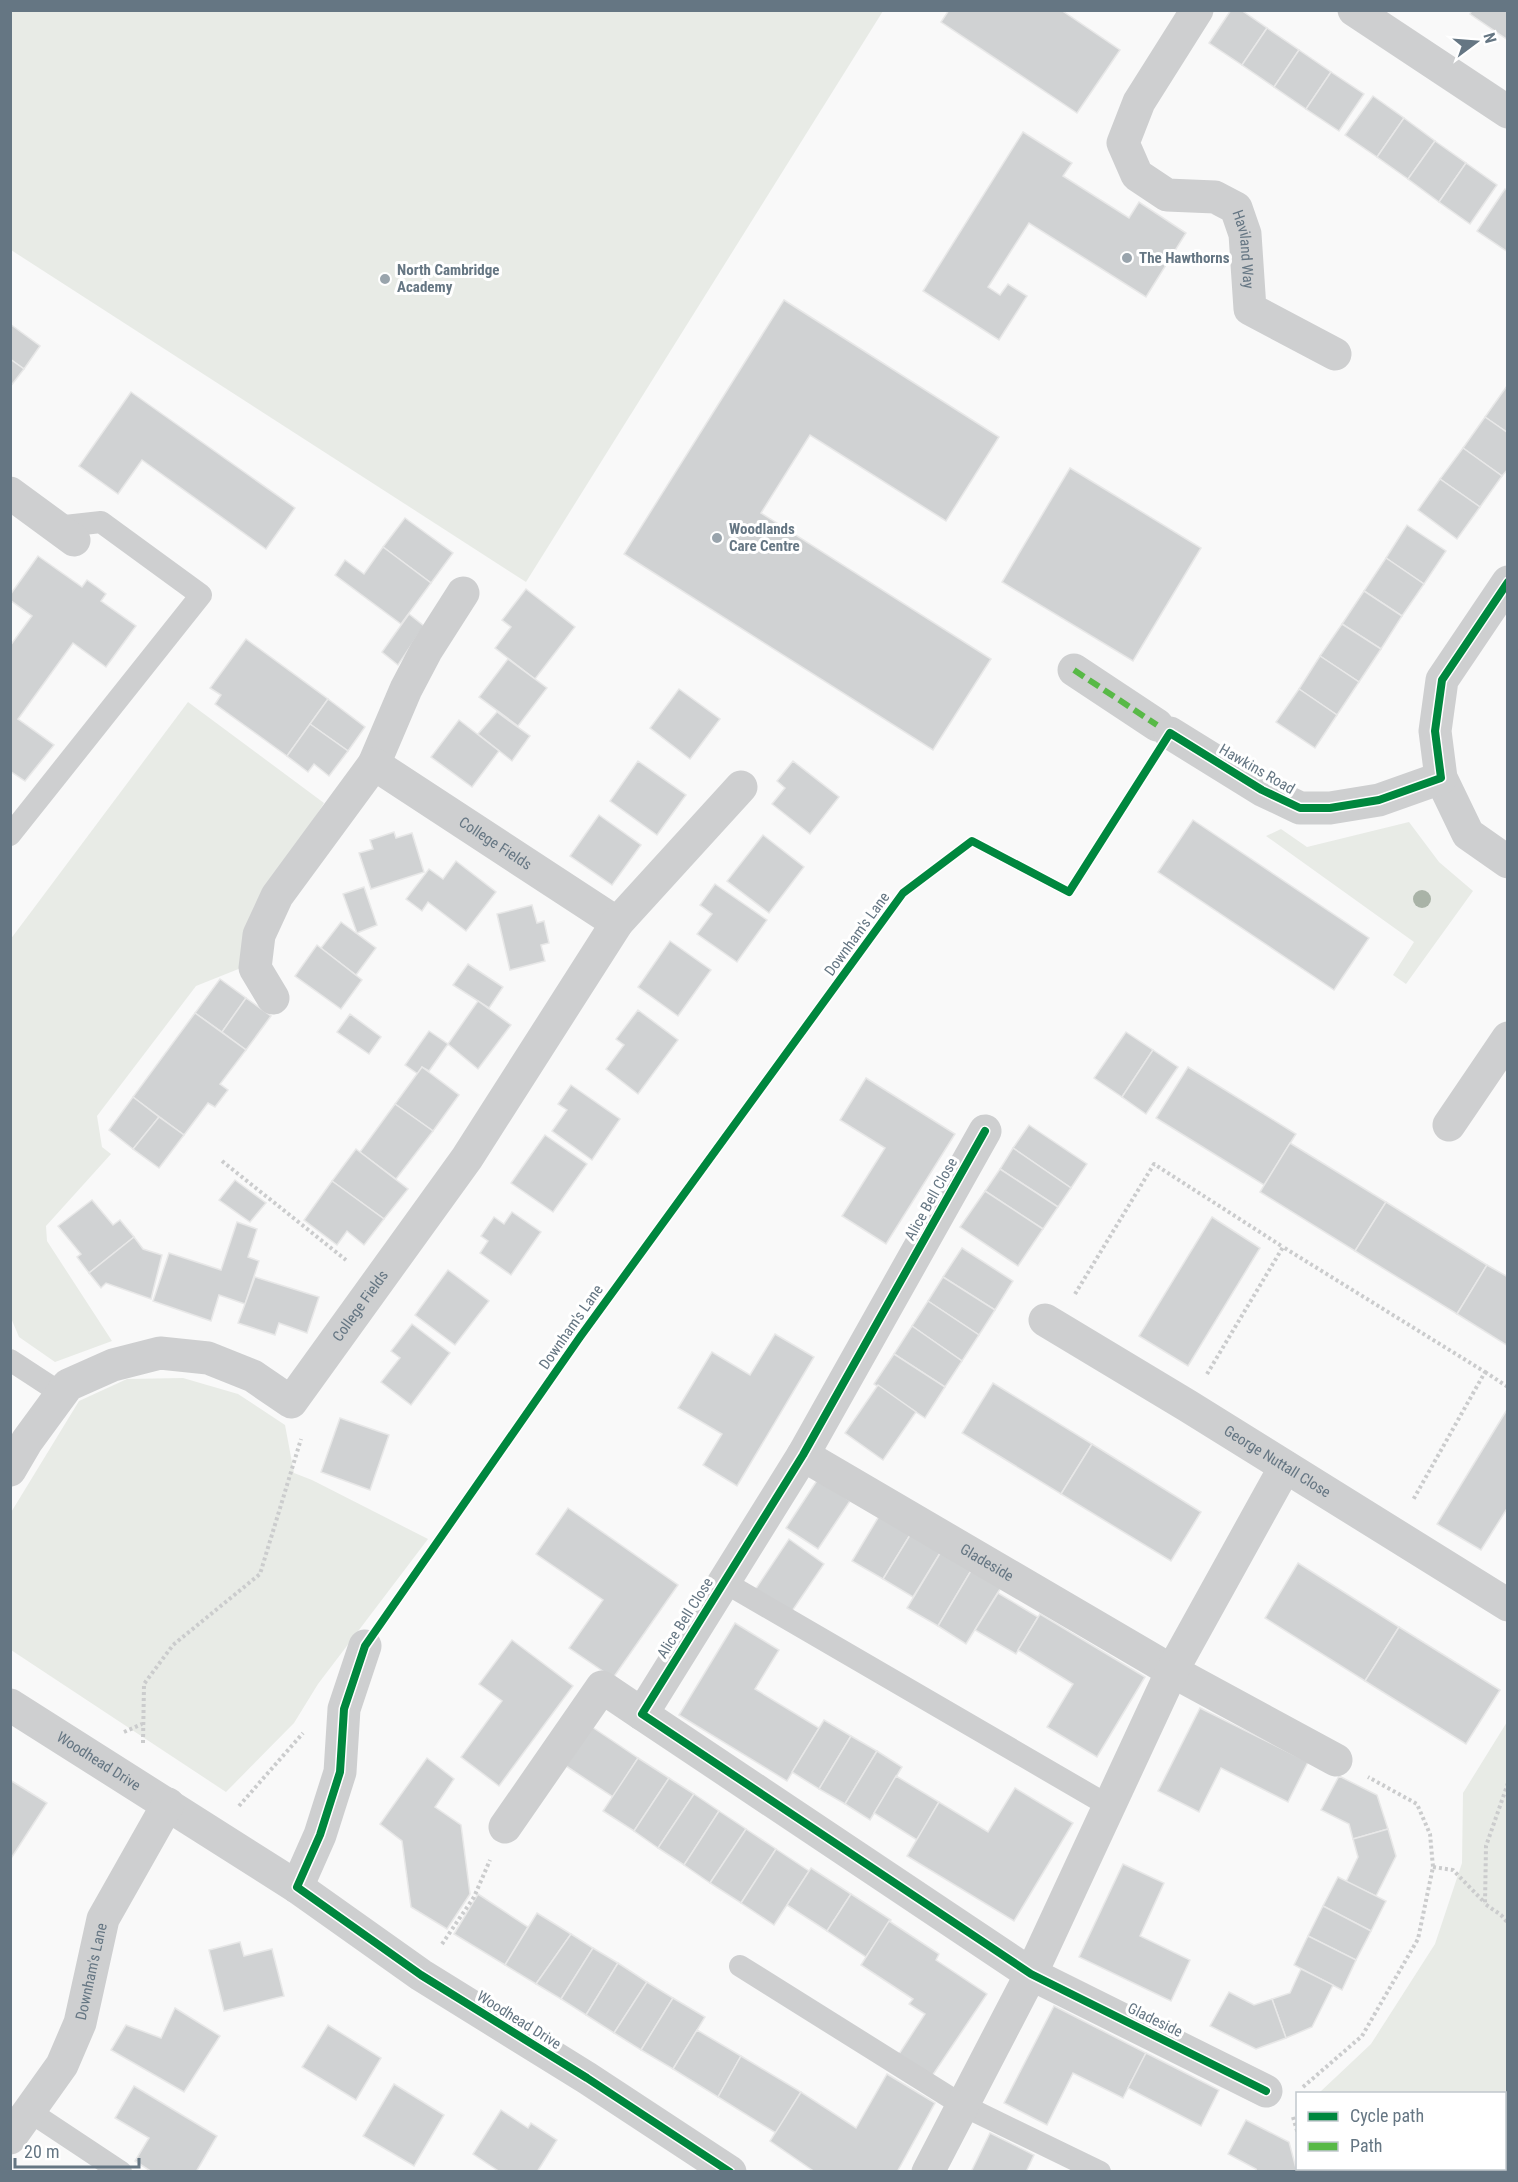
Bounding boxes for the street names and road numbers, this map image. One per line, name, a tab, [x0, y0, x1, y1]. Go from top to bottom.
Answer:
street label: Haviland Way	[1228, 208, 1258, 289]
street label: Hawkins Road	[1216, 740, 1298, 798]
street label: College Fields	[456, 813, 535, 874]
street label: Downham's Lane	[821, 889, 893, 979]
street label: Alice Bell Close	[901, 1154, 961, 1244]
street label: College Fields	[329, 1267, 392, 1345]
street label: Downham's Lane	[535, 1281, 607, 1373]
street label: George Nuttall Close	[1221, 1422, 1334, 1501]
street label: Gladeside	[957, 1540, 1017, 1585]
street label: Alice Bell Close	[653, 1574, 717, 1662]
street label: Woodhead Drive	[53, 1728, 144, 1795]
street label: Downham's Lane	[72, 1921, 111, 2022]
street label: Woodhead Drive	[474, 1987, 564, 2053]
street label: Gladeside	[1125, 1999, 1185, 2041]

